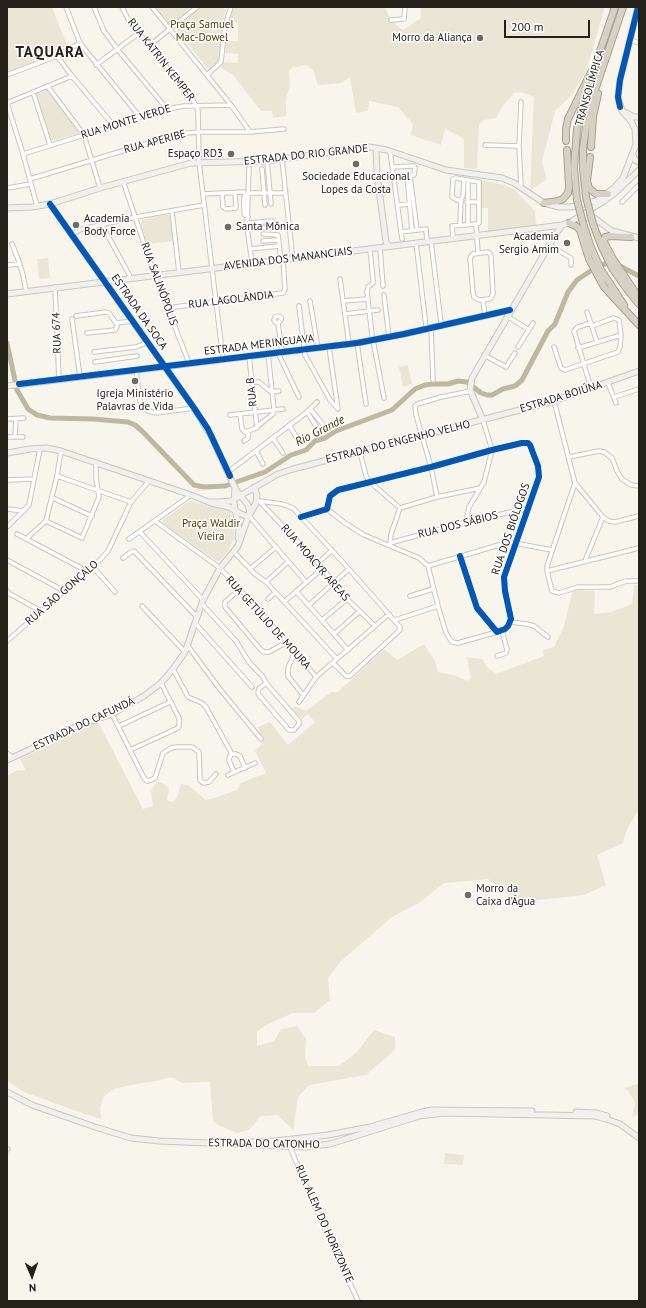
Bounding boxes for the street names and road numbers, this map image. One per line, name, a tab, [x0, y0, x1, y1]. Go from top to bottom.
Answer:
street label: RUA KATRIN KEMPER	[125, 16, 197, 104]
street label: TRANSOLÍMPICA	[573, 48, 607, 128]
street label: RUA MONTE VERDE	[79, 102, 173, 142]
street label: RUA APERIBE	[123, 127, 187, 157]
street label: ESTRADA DO RIO GRANDE	[243, 142, 369, 168]
street label: RUA SALINÓPOLIS	[138, 241, 180, 327]
street label: AVENIDA DOS MANANCIAIS	[223, 245, 353, 273]
street label: ESTRADA DA SOCA	[108, 272, 170, 352]
street label: RUA LAGOLÂNDIA	[188, 288, 274, 312]
street label: RUA 674	[50, 312, 64, 354]
street label: ESTRADA MERINGUAVA	[203, 332, 315, 358]
street label: RUA B	[244, 377, 260, 407]
street label: ESTRADA BOIÚNA	[518, 378, 604, 416]
street label: ESTRADA DO ENGENHO VELHO	[324, 418, 472, 466]
street label: RUA DOS BIÓLOGOS	[489, 481, 533, 577]
street label: RUA DOS SÁBIOS	[417, 509, 499, 541]
street label: RUA MOACYR AREAS	[278, 522, 352, 604]
street label: RUA SÃO GONÇALO	[23, 558, 101, 628]
street label: RUA GETÚLIO DE MOURA	[223, 574, 313, 672]
street label: ESTRADA DO CAFUNDÁ	[31, 695, 137, 753]
street label: ESTRADA DO CATONHO	[208, 1136, 320, 1152]
street label: RUA ALEM DO HORIZONTE	[292, 1163, 356, 1285]

